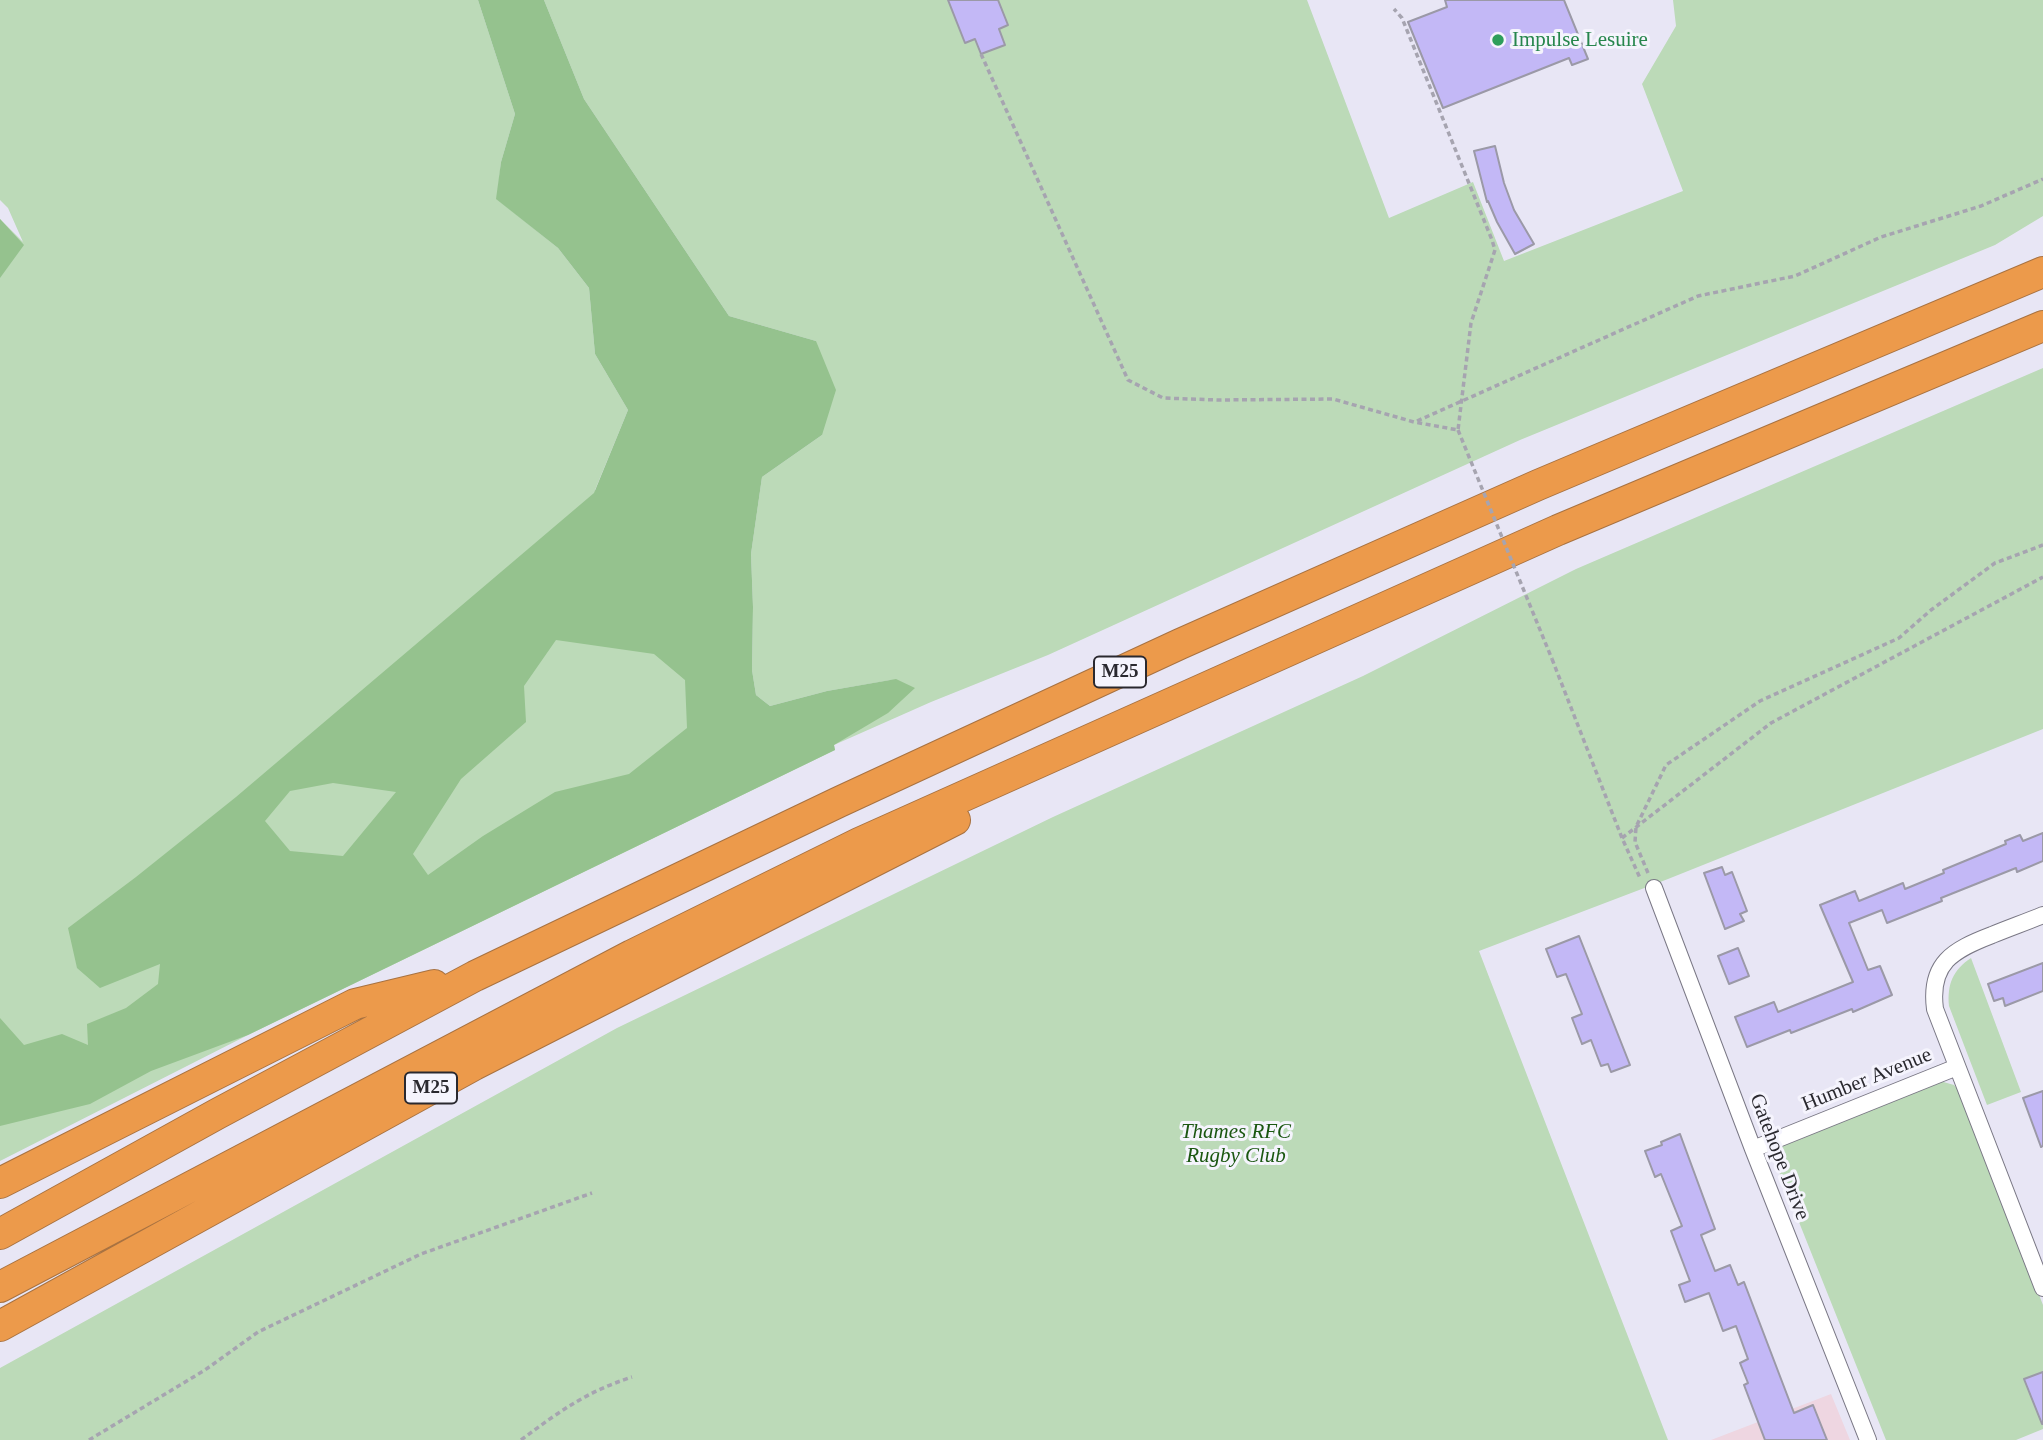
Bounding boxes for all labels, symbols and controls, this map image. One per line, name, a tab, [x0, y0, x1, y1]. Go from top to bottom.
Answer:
place label: Impulse Lesuire	[1512, 27, 1648, 53]
marker: Impulse Lesuire	[1490, 32, 1506, 48]
road number: M25	[1094, 656, 1146, 688]
street label: Humber Avenue	[1798, 1043, 1936, 1117]
road number: M25	[405, 1072, 457, 1104]
street label: Gatehope Drive	[1743, 1090, 1815, 1224]
park label: Thames RFC Rugby Club	[1181, 1119, 1291, 1169]

